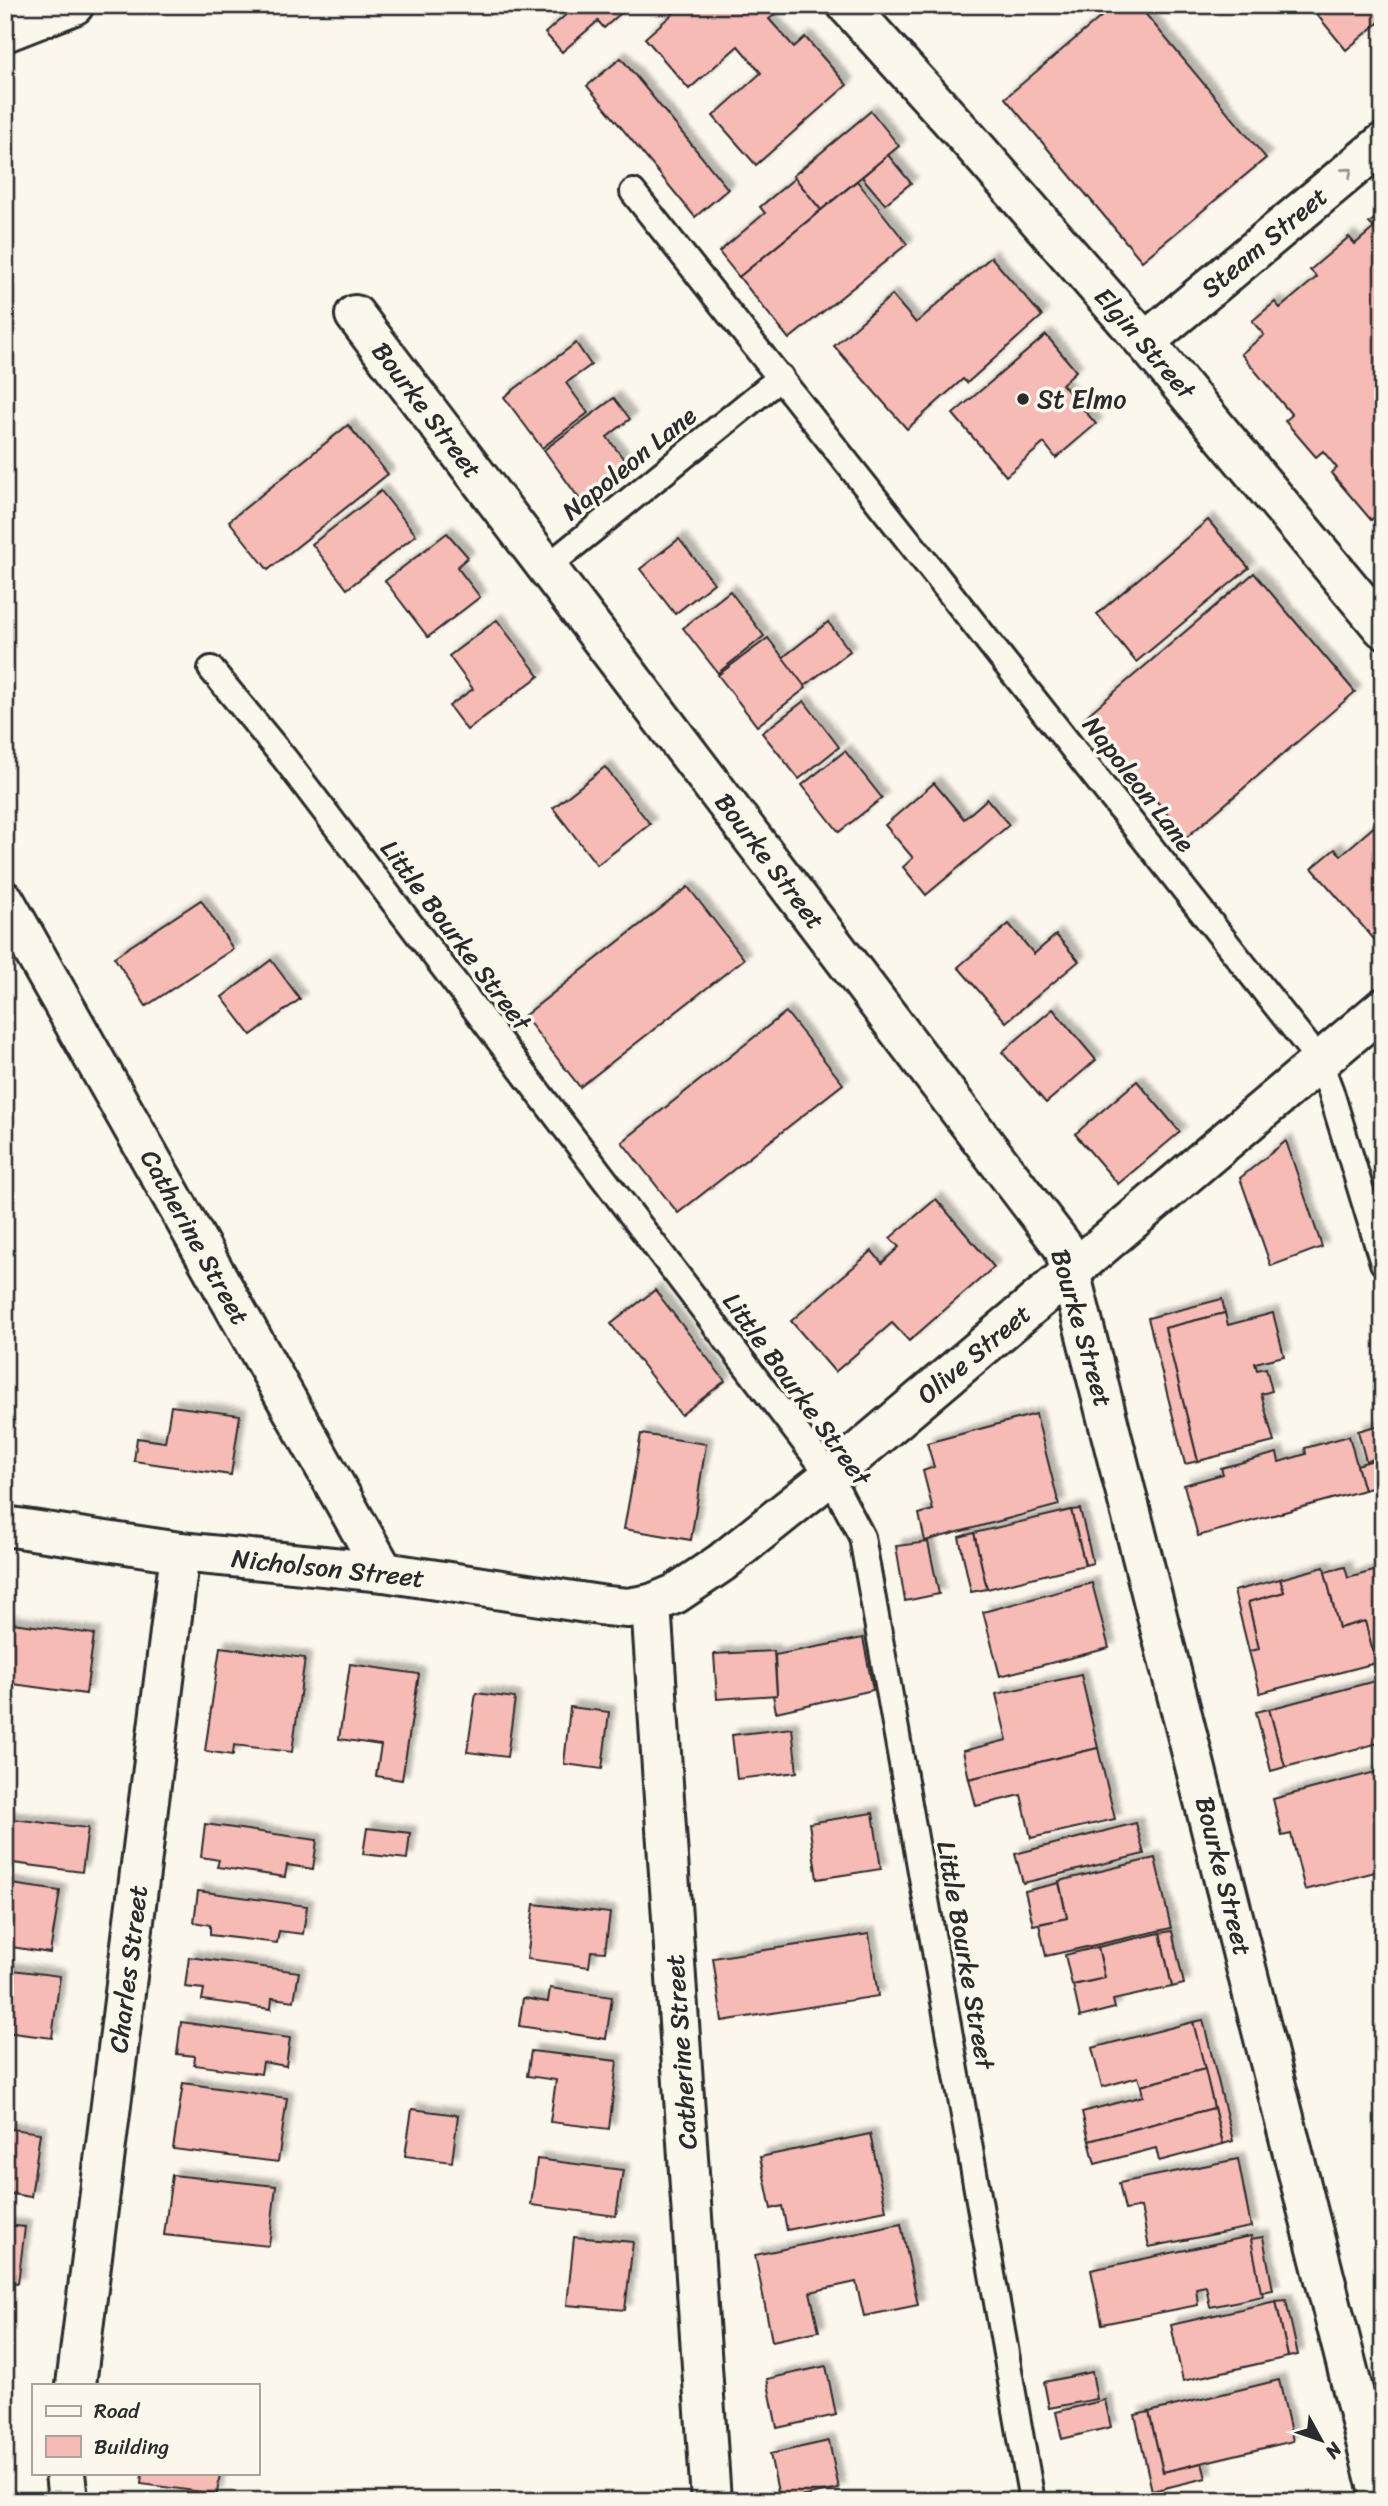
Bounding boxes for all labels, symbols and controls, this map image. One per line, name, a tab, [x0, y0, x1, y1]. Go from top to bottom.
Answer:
one-way arrow	[1340, 168, 1353, 180]
street label: Steam Street	[1190, 174, 1338, 310]
street label: Elgin Street	[1082, 276, 1209, 411]
street label: Bourke Street	[360, 331, 494, 489]
place label: St Elmo	[1037, 376, 1126, 422]
marker: St Elmo	[1015, 391, 1031, 407]
street label: Napoleon Lane	[551, 393, 707, 532]
street label: Napoleon Lane	[1070, 705, 1208, 863]
street label: Bourke Street	[703, 782, 837, 940]
street label: Little Bourke Street	[368, 829, 545, 1042]
street label: Catherine Street	[128, 1140, 262, 1334]
street label: Bourke Street	[1037, 1243, 1127, 1413]
street label: Little Bourke Street	[711, 1282, 884, 1497]
street label: Olive Street	[906, 1292, 1042, 1416]
street label: Nicholson Street	[229, 1535, 427, 1601]
street label: Bourke Street	[1182, 1791, 1266, 1961]
street label: Little Bourke Street	[923, 1837, 1009, 2074]
street label: Charles Street	[95, 1882, 161, 2056]
street label: Catherine Street	[651, 1953, 711, 2151]
legend	[32, 2384, 259, 2474]
text: Road	[94, 2392, 141, 2430]
north arrow	[1286, 2404, 1356, 2474]
text: Building	[94, 2428, 170, 2466]
text: N	[1316, 2434, 1351, 2467]

